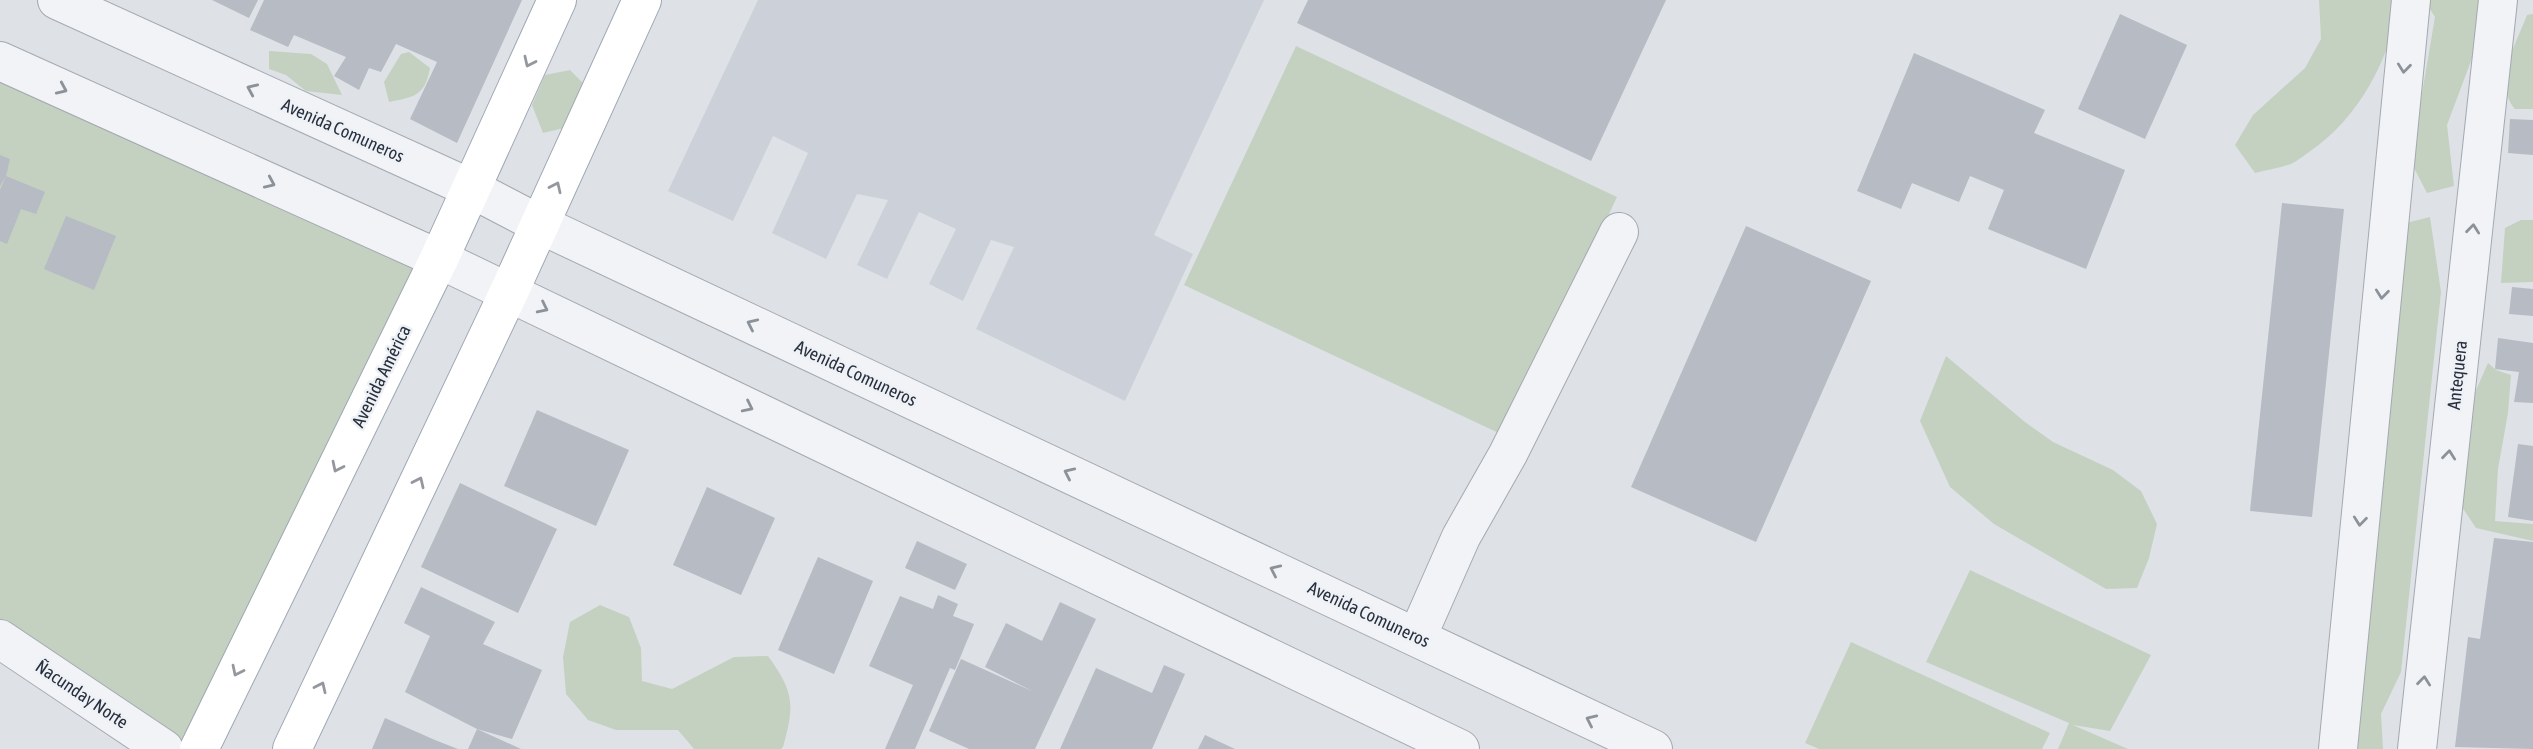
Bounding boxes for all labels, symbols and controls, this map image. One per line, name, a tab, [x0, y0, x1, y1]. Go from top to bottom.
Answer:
one-way arrow	[523, 55, 537, 67]
one-way arrow	[2397, 63, 2412, 74]
one-way arrow	[55, 81, 67, 95]
one-way arrow	[247, 83, 259, 97]
street label: Avenida Comuneros	[279, 94, 407, 166]
one-way arrow	[262, 175, 275, 189]
one-way arrow	[548, 182, 562, 194]
one-way arrow	[2465, 223, 2480, 234]
one-way arrow	[2375, 289, 2390, 300]
one-way arrow	[536, 300, 548, 314]
one-way arrow	[747, 318, 759, 332]
street label: Avenida América	[347, 322, 415, 430]
street label: Avenida Comuneros	[792, 336, 920, 410]
street label: Antequera	[2443, 339, 2471, 411]
one-way arrow	[741, 399, 753, 413]
one-way arrow	[2441, 449, 2456, 461]
one-way arrow	[331, 460, 345, 472]
one-way arrow	[1064, 467, 1076, 481]
one-way arrow	[410, 477, 424, 489]
one-way arrow	[2353, 516, 2368, 527]
one-way arrow	[1270, 564, 1282, 578]
street label: Avenida Comuneros	[1305, 577, 1433, 651]
street label: Ñacunday Norte	[32, 655, 132, 733]
one-way arrow	[232, 664, 246, 676]
one-way arrow	[2416, 675, 2431, 686]
one-way arrow	[313, 682, 327, 694]
one-way arrow	[1586, 714, 1598, 728]

